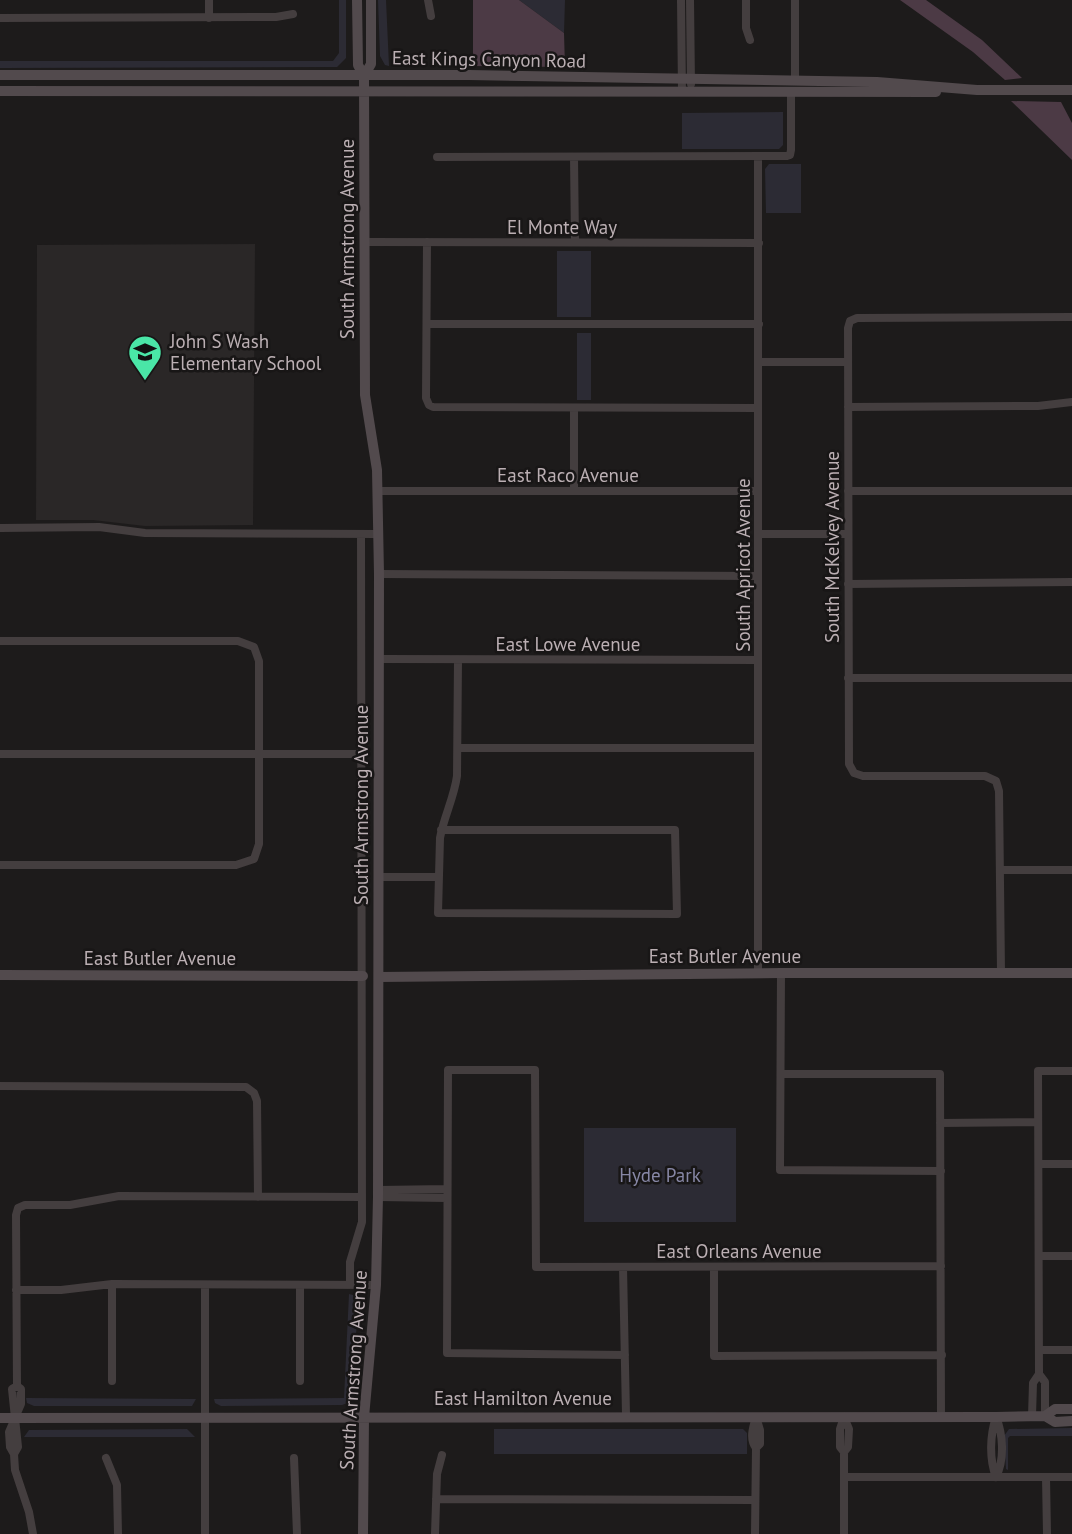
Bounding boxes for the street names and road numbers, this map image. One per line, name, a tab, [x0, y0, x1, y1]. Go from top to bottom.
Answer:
street label: East Kings Canyon Road	[392, 45, 586, 73]
street label: South Armstrong Avenue	[335, 139, 359, 339]
street label: El Monte Way	[507, 215, 617, 239]
street label: South McKelvey Avenue	[820, 451, 844, 643]
street label: East Raco Avenue	[497, 463, 639, 487]
street label: South Apricot Avenue	[731, 478, 755, 652]
street label: East Lowe Avenue	[495, 632, 641, 656]
street label: South Armstrong Avenue	[349, 705, 373, 905]
street label: East Butler Avenue	[649, 944, 801, 968]
street label: East Butler Avenue	[84, 946, 236, 970]
street label: East Orleans Avenue	[656, 1239, 822, 1263]
street label: South Armstrong Avenue	[334, 1269, 372, 1471]
street label: East Hamilton Avenue	[434, 1386, 612, 1410]

